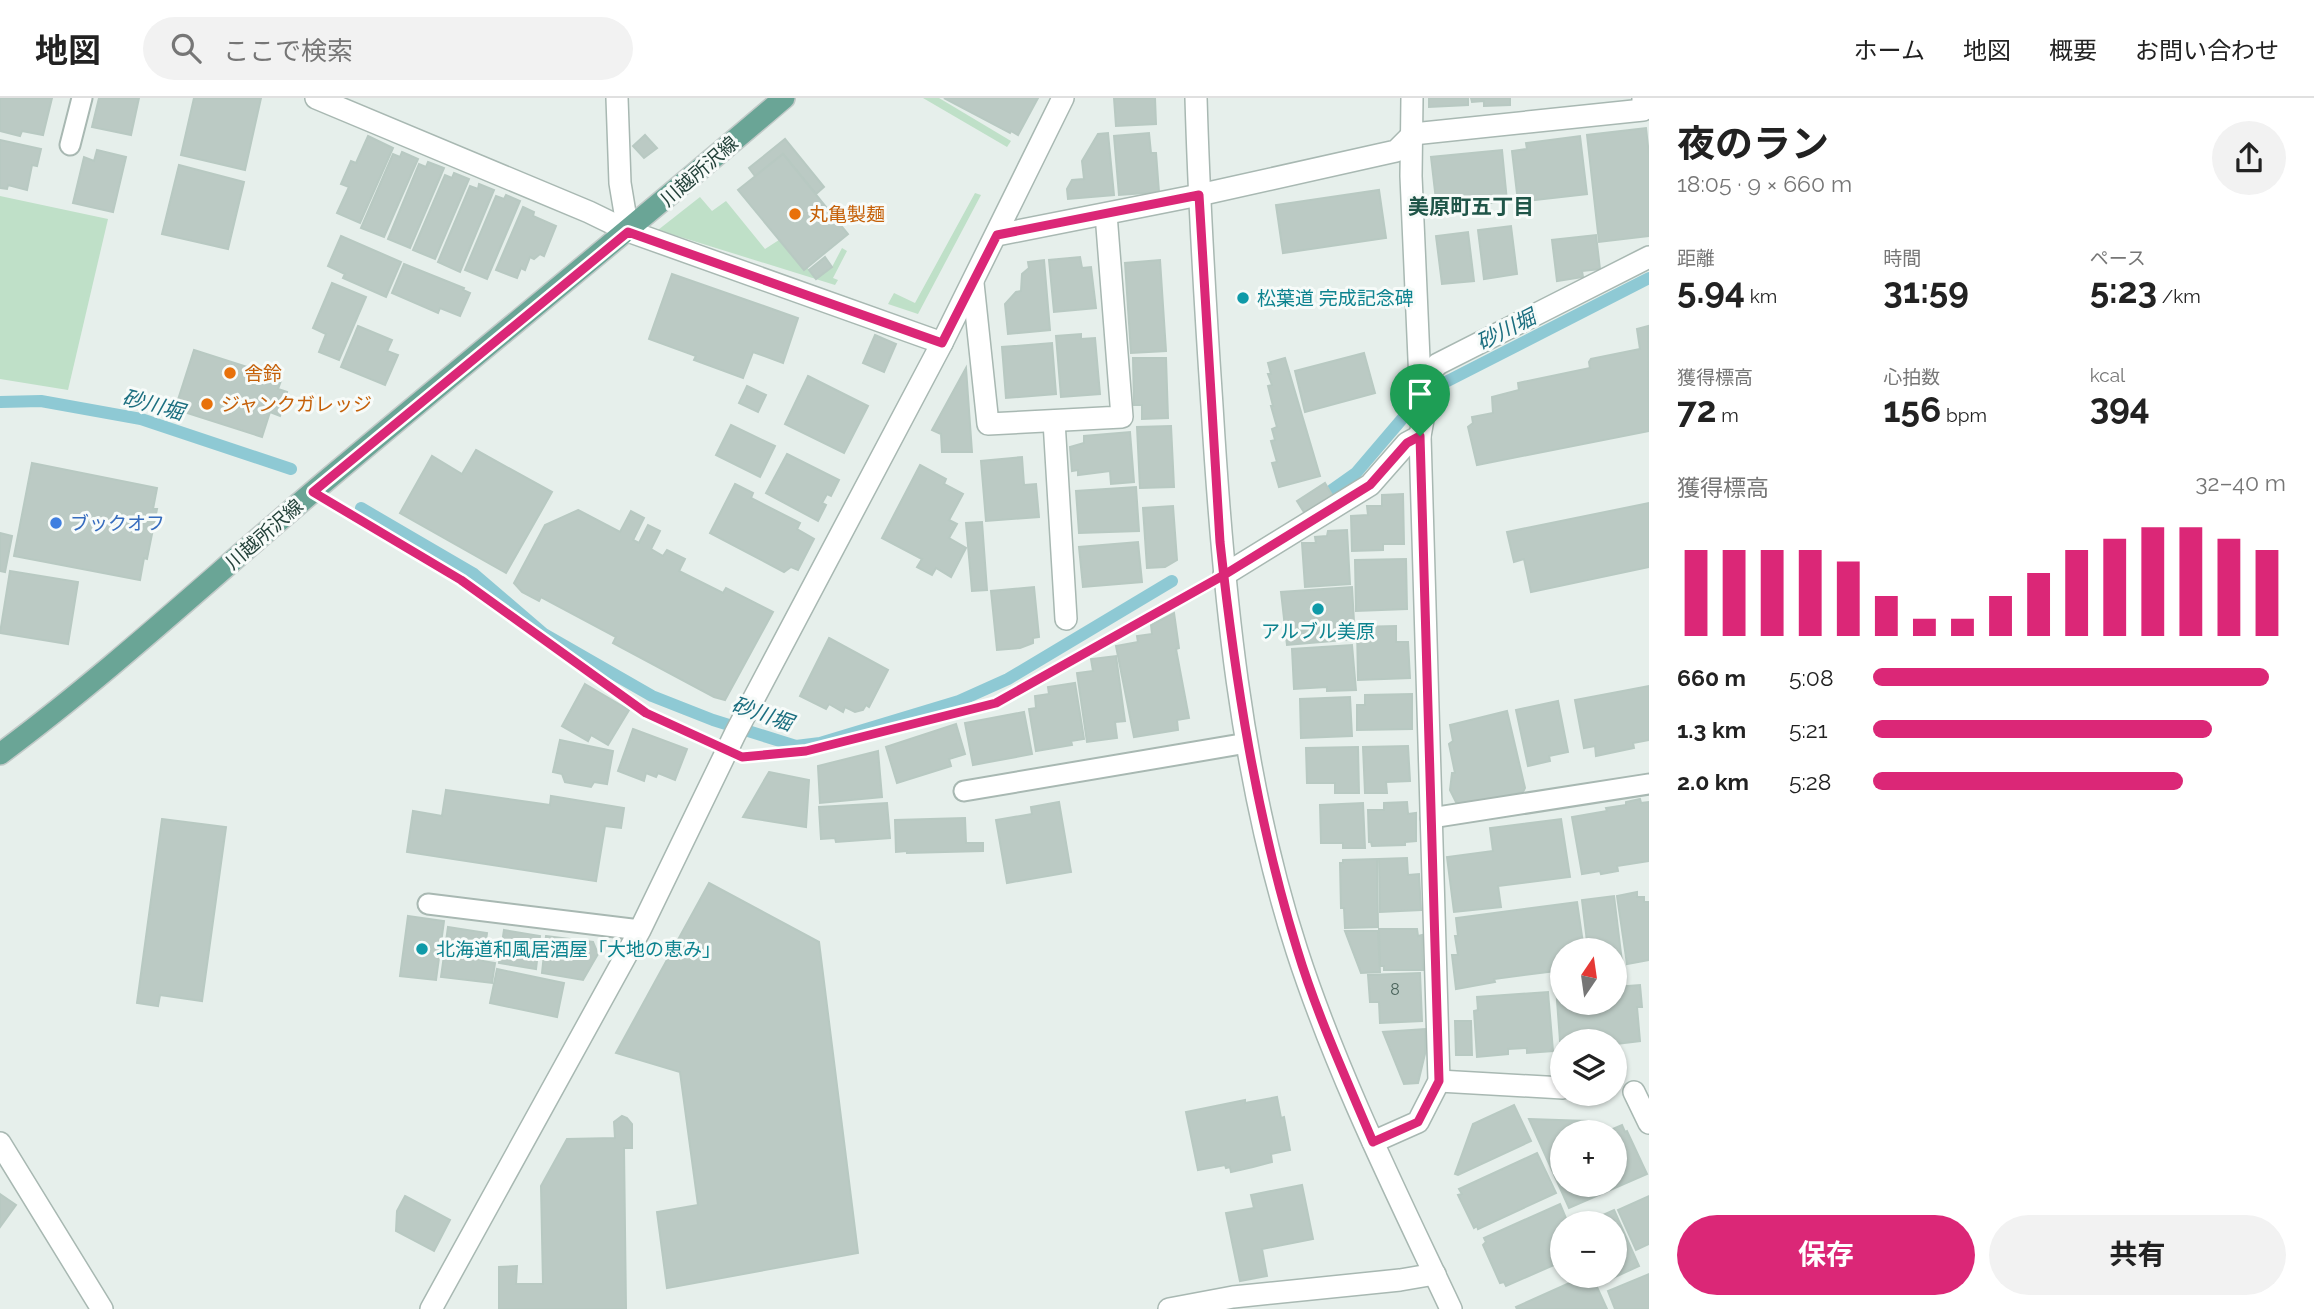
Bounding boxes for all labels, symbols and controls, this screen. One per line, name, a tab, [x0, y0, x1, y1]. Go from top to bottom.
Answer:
search box	[143, 17, 633, 80]
icon: search	[167, 29, 205, 67]
text: 地図	[35, 31, 101, 70]
text: ここで検索	[223, 36, 353, 66]
text: ホーム	[1854, 36, 1925, 65]
text: 地図	[1963, 36, 2011, 65]
text: 概要	[2049, 36, 2097, 65]
text: お問い合わせ	[2135, 36, 2279, 65]
text: 夜のラン	[1677, 121, 1829, 166]
button: share	[2212, 121, 2286, 195]
street label: 川越所沢線	[656, 132, 742, 210]
text: 18:05 · 9 × 660 m	[1677, 170, 1852, 197]
district label: 美原町五丁目	[1408, 194, 1534, 219]
place label: 丸亀製麺	[809, 203, 885, 225]
marker: 丸亀製麺	[787, 206, 803, 222]
text: 距離	[1677, 247, 1715, 269]
text: 時間	[1883, 247, 1921, 269]
text: ペース	[2090, 247, 2146, 269]
text: 5.94	[1677, 270, 1745, 311]
text: 31:59	[1883, 270, 1969, 311]
text: 5:23	[2090, 270, 2157, 311]
text: km	[1745, 285, 1777, 307]
text: /km	[2157, 285, 2201, 307]
place label: 松葉道 完成記念碑	[1257, 287, 1414, 309]
marker: 松葉道 完成記念碑	[1235, 290, 1251, 306]
water label: 砂川堀	[1472, 303, 1542, 355]
place label: 舎鈴	[244, 362, 282, 384]
pin	[1390, 364, 1450, 436]
text: kcal	[2090, 364, 2125, 386]
marker: 舎鈴	[222, 365, 238, 381]
text: 獲得標高	[1677, 366, 1753, 388]
text: 心拍数	[1883, 366, 1940, 388]
icon: arrive	[1401, 375, 1439, 413]
water label: 砂川堀	[119, 384, 190, 426]
text: 394	[2090, 386, 2150, 427]
text: 72	[1677, 389, 1716, 430]
text: 156	[1883, 389, 1941, 430]
place label: ジャンクガレッジ	[221, 393, 372, 415]
marker: ジャンクガレッジ	[199, 396, 215, 412]
text: m	[1716, 404, 1739, 426]
text: bpm	[1941, 404, 1987, 426]
text: 32–40 m	[2195, 469, 2286, 496]
text: 獲得標高	[1677, 474, 1769, 501]
street label: 川越所沢線	[221, 495, 307, 573]
place label: ブックオフ	[70, 512, 165, 534]
marker: ブックオフ	[48, 515, 64, 531]
marker: アルブル美原	[1310, 601, 1326, 617]
place label: アルブル美原	[1261, 620, 1375, 642]
text: 660 m	[1677, 664, 1746, 691]
text: 5:08	[1789, 664, 1834, 691]
water label: 砂川堀	[728, 691, 799, 737]
text: 1.3 km	[1677, 716, 1746, 743]
text: 5:21	[1789, 716, 1828, 743]
text: 2.0 km	[1677, 768, 1749, 795]
text: 5:28	[1789, 768, 1831, 795]
place label: 北海道和風居酒屋「大地の恵み」	[436, 938, 721, 960]
north arrow	[1550, 938, 1628, 1015]
map controls	[1550, 938, 1627, 1288]
marker: 北海道和風居酒屋「大地の恵み」	[414, 941, 430, 957]
house number: 8	[1390, 980, 1400, 999]
button: layers	[1550, 1029, 1627, 1106]
button: +	[1550, 1120, 1627, 1197]
button: −	[1550, 1211, 1627, 1288]
button: 保存	[1677, 1215, 1975, 1295]
button: 共有	[1989, 1215, 2286, 1295]

